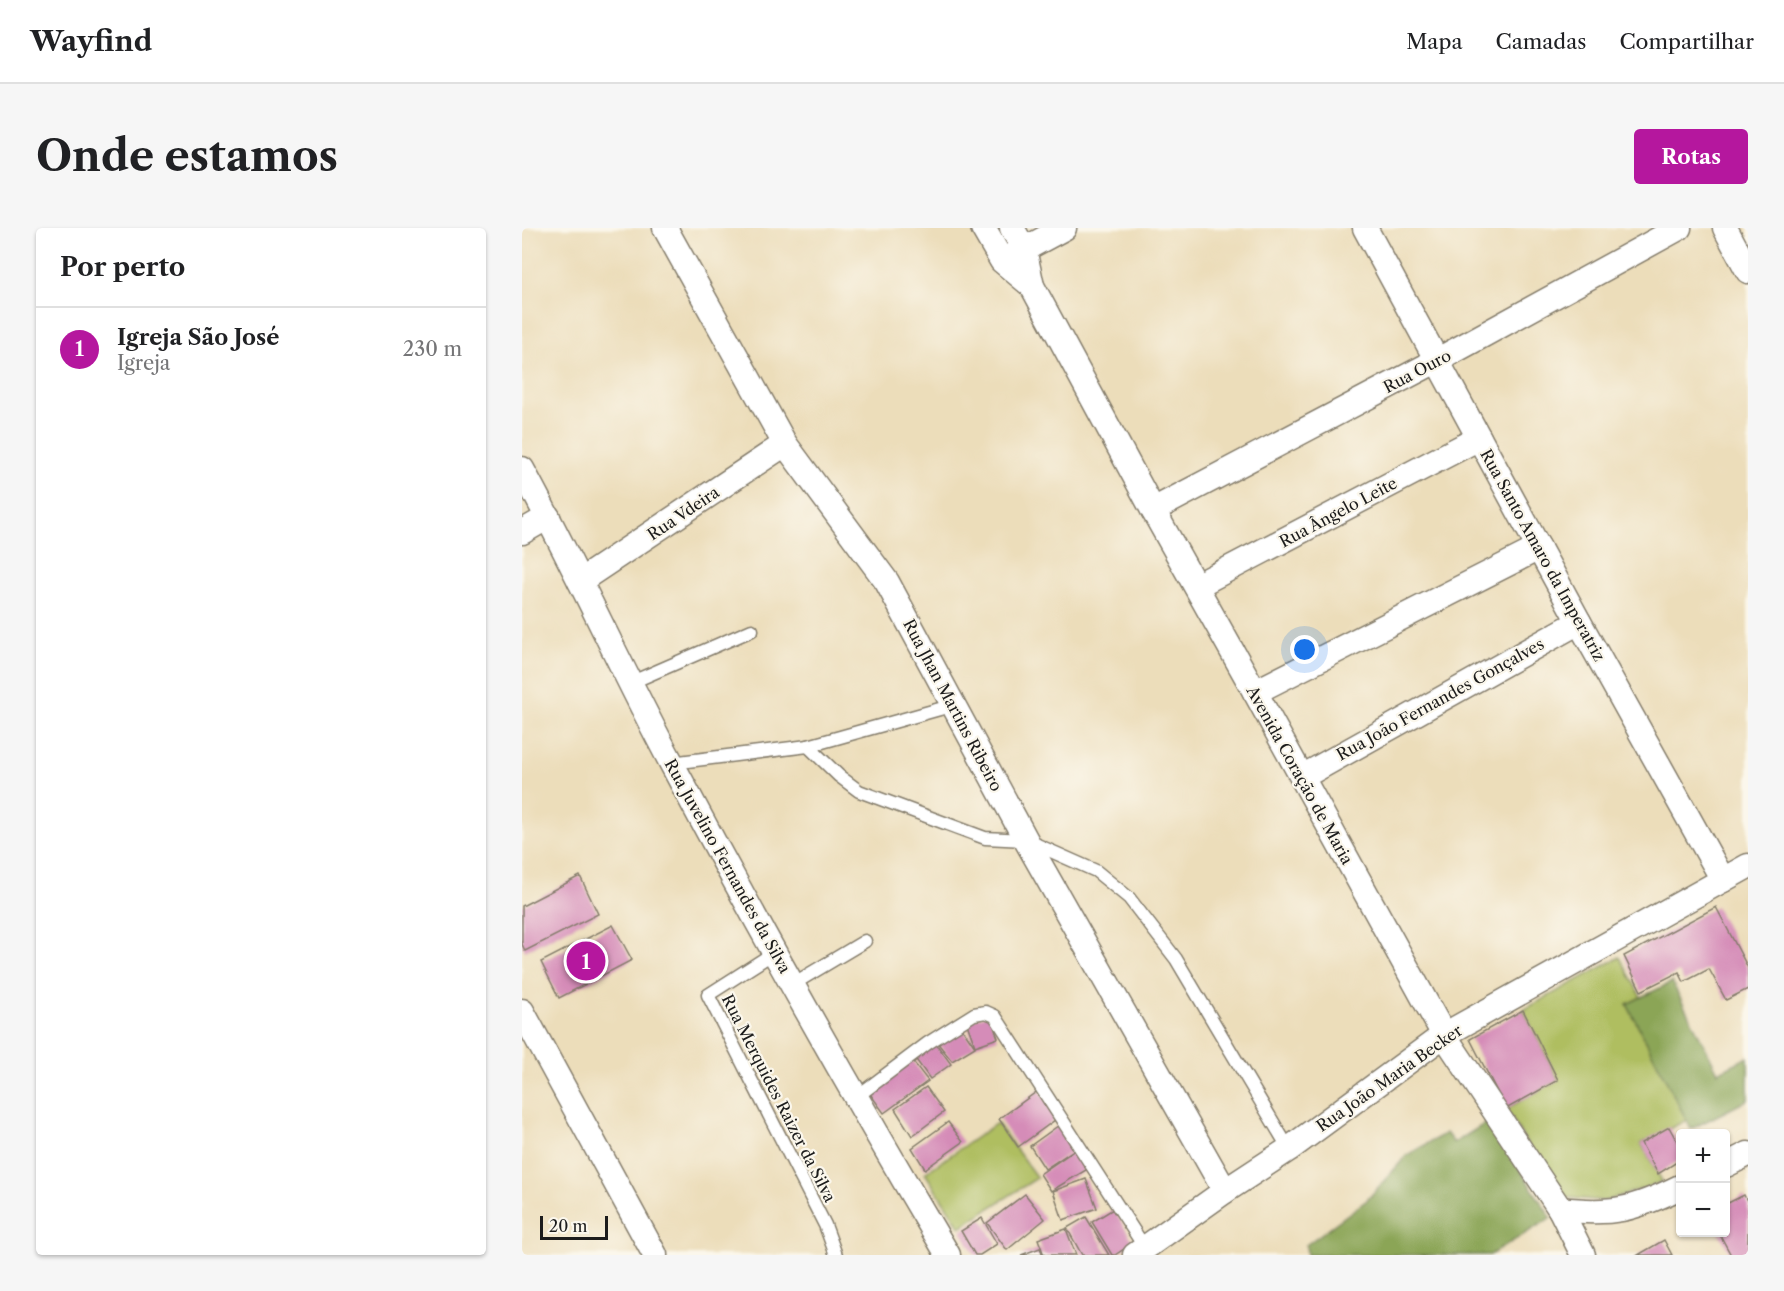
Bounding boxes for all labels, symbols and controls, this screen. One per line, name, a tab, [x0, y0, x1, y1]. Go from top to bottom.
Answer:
text: Wayfind	[30, 24, 152, 58]
text: Mapa	[1406, 29, 1462, 54]
text: Camadas	[1495, 29, 1586, 54]
text: Compartilhar	[1619, 29, 1754, 54]
button: Rotas	[1634, 129, 1748, 184]
text: Onde estamos	[36, 130, 338, 182]
text: Por perto	[60, 251, 185, 283]
text: Igreja São José	[117, 324, 279, 351]
text: 1	[75, 337, 84, 361]
text: 230 m	[403, 337, 462, 361]
street label: Rua Ouro	[1380, 345, 1454, 397]
text: Igreja	[117, 351, 170, 375]
street label: Rua Santo Amaro da Imperatriz	[1476, 445, 1610, 665]
street label: Rua Ângelo Leite	[1276, 473, 1400, 551]
street label: Rua Vdeira	[643, 481, 723, 544]
street label: Rua Jhan Martins Ribeiro	[899, 616, 1007, 795]
street label: Rua João Fernandes Gonçalves	[1333, 633, 1547, 764]
your location	[1290, 635, 1319, 664]
street label: Avenida Coração de Maria	[1242, 681, 1358, 868]
street label: Rua Juvelino Fernandes da Silva	[661, 755, 796, 977]
pin: 1	[566, 938, 606, 984]
street label: Rua Merquides Raizer da Silva	[718, 991, 840, 1206]
street label: Rua João Maria Becker	[1312, 1020, 1466, 1136]
map controls	[1676, 1129, 1730, 1237]
button: +	[1676, 1129, 1730, 1183]
button: −	[1676, 1183, 1730, 1237]
scale bar	[540, 1213, 608, 1240]
text: 20 m	[549, 1216, 588, 1236]

